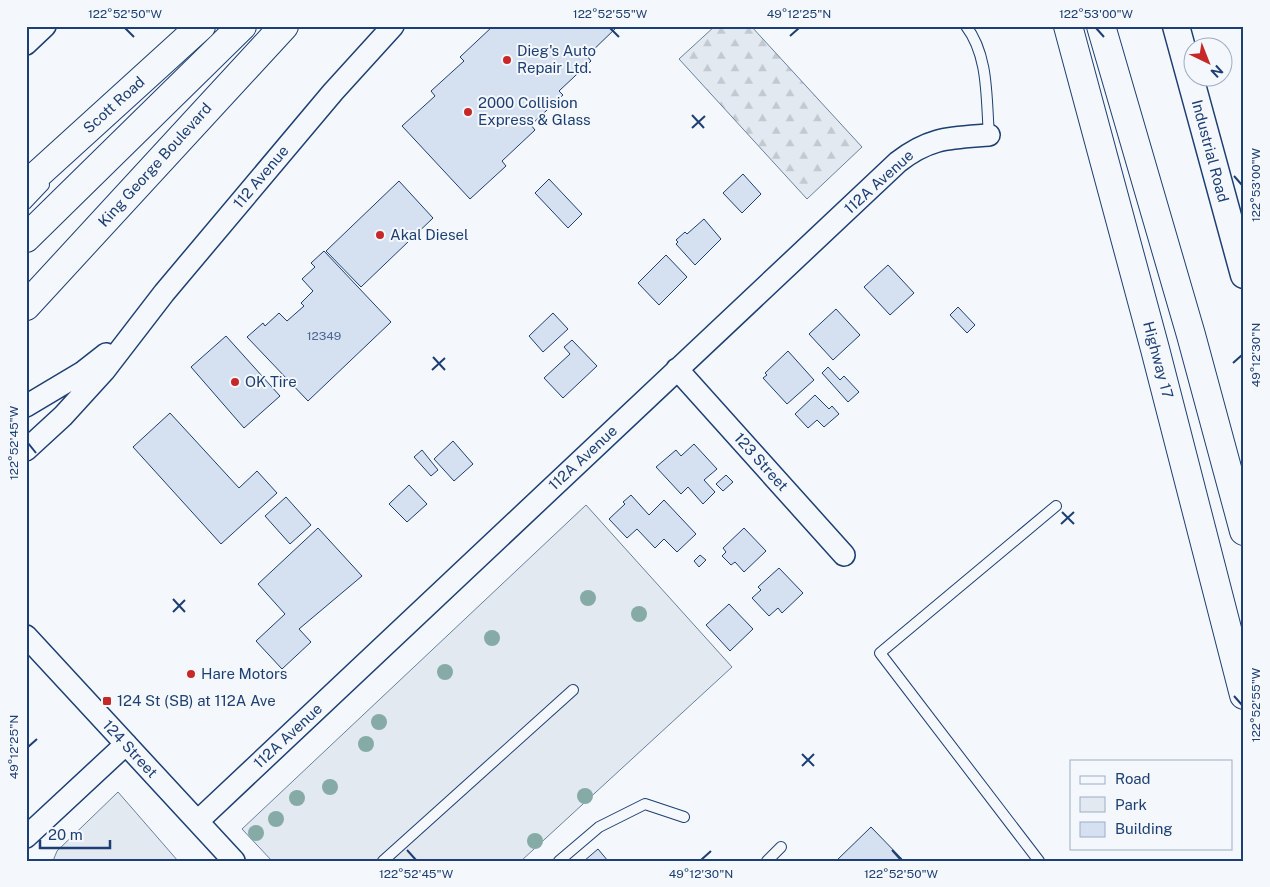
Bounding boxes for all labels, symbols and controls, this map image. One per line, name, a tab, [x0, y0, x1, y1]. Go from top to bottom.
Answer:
text: 122°52'50"W	[88, 7, 163, 21]
text: 122°52'55"W	[573, 7, 648, 21]
text: 49°12'25"N	[767, 7, 831, 21]
text: 122°53'00"W	[1059, 7, 1134, 21]
north arrow	[1182, 38, 1232, 88]
place label: Dieg's Auto Repair Ltd.	[517, 42, 596, 76]
marker: Dieg's Auto Repair Ltd.	[501, 54, 513, 66]
text: N	[1207, 62, 1226, 81]
street label: Scott Road	[80, 73, 148, 137]
place label: 2000 Collision Express & Glass	[478, 94, 591, 128]
street label: Industrial Road	[1189, 98, 1232, 204]
street label: King George Boulevard	[95, 99, 215, 230]
marker: 2000 Collision Express & Glass	[462, 106, 474, 118]
street label: 112 Avenue	[230, 142, 292, 211]
street label: 112A Avenue	[841, 146, 917, 217]
text: 122°53'00"W	[1249, 147, 1263, 222]
place label: Akal Diesel	[390, 226, 469, 243]
marker: Akal Diesel	[374, 229, 386, 241]
street label: Highway 17	[1140, 319, 1177, 400]
text: 49°12'30"N	[1249, 323, 1263, 387]
house number: 12349	[307, 329, 341, 343]
place label: OK Tire	[245, 373, 297, 390]
marker: OK Tire	[229, 376, 241, 388]
text: 122°52'45"W	[7, 405, 21, 480]
street label: 112A Avenue	[545, 422, 620, 494]
street label: 123 Street	[731, 429, 792, 494]
place label: Hare Motors	[201, 665, 287, 682]
text: 122°52'55"W	[1249, 667, 1263, 742]
marker: Hare Motors	[185, 668, 197, 680]
place label: 124 St (SB) at 112A Ave	[117, 692, 276, 709]
marker: 124 St (SB) at 112A Ave	[101, 695, 113, 707]
street label: 112A Avenue	[250, 700, 325, 772]
text: 49°12'25"N	[7, 715, 21, 779]
street label: 124 Street	[100, 717, 161, 781]
legend	[1070, 760, 1232, 850]
text: Road	[1115, 770, 1151, 787]
text: Park	[1115, 796, 1147, 813]
scale bar	[40, 817, 110, 849]
text: Building	[1115, 820, 1173, 837]
text: 20 m	[48, 826, 83, 843]
text: 122°52'45"W	[379, 867, 454, 881]
text: 49°12'30"N	[669, 867, 733, 881]
text: 122°52'50"W	[864, 867, 939, 881]

